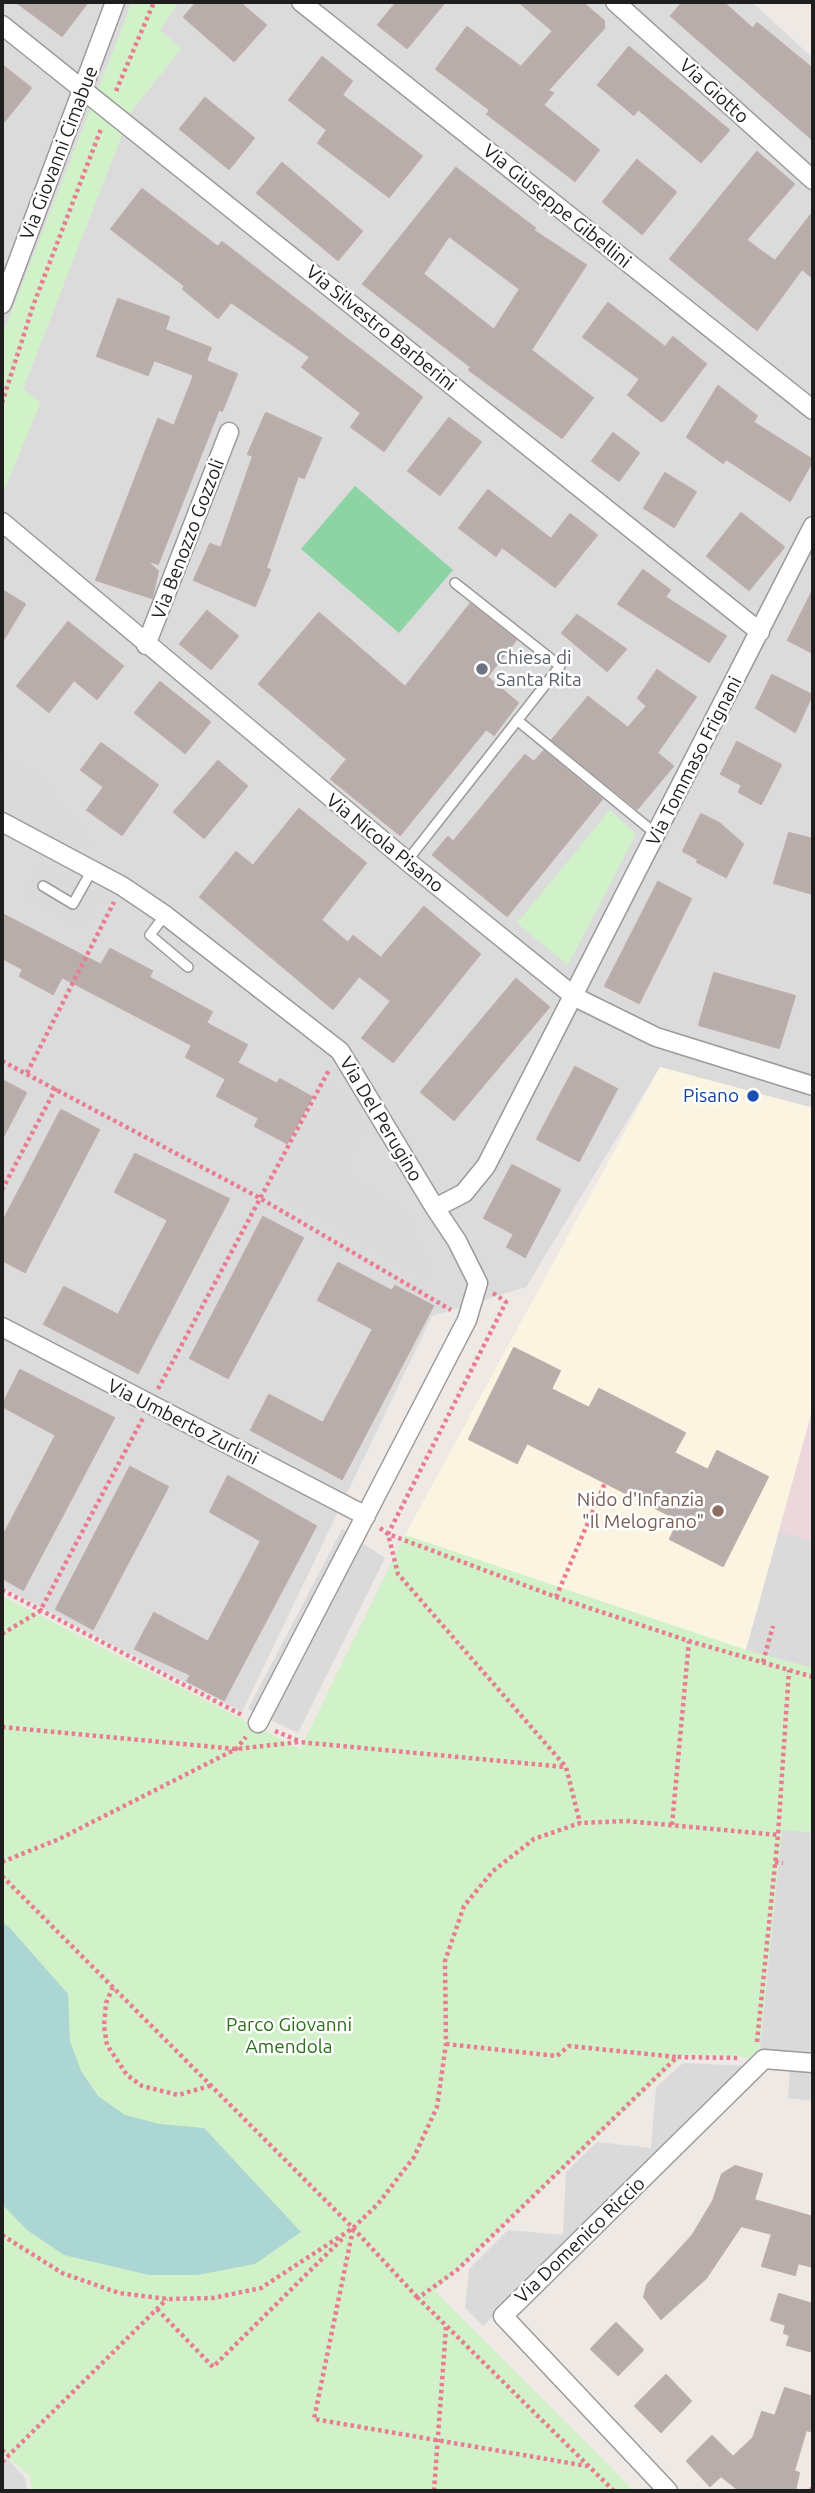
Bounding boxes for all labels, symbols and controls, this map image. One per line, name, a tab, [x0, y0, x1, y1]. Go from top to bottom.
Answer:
street label: Via Giotto	[675, 54, 753, 128]
street label: Via Giovanni Cimabue	[15, 63, 103, 243]
street label: Via Giuseppe Gibellini	[478, 139, 636, 273]
street label: Via Silvestro Barberini	[301, 260, 461, 396]
street label: Via Benozzo Gozzoli	[147, 456, 229, 622]
place label: Chiesa di Santa Rita	[496, 647, 582, 691]
marker: Chiesa di Santa Rita	[474, 661, 490, 677]
street label: Via Tommaso Frignani	[641, 673, 747, 849]
street label: Via Nicola Pisano	[322, 789, 448, 897]
street label: Via Del Perugino	[335, 1052, 427, 1186]
place label: Pisano	[683, 1085, 739, 1107]
marker: Pisano	[745, 1088, 761, 1104]
street label: Via Umberto Zurlini	[104, 1374, 262, 1470]
place label: Nido d'Infanzia "Il Melograno"	[577, 1489, 704, 1533]
marker: Nido d'Infanzia "Il Melograno"	[710, 1503, 726, 1519]
park label: Parco Giovanni Amendola	[226, 2014, 352, 2058]
street label: Via Domenico Riccio	[510, 2172, 650, 2308]

